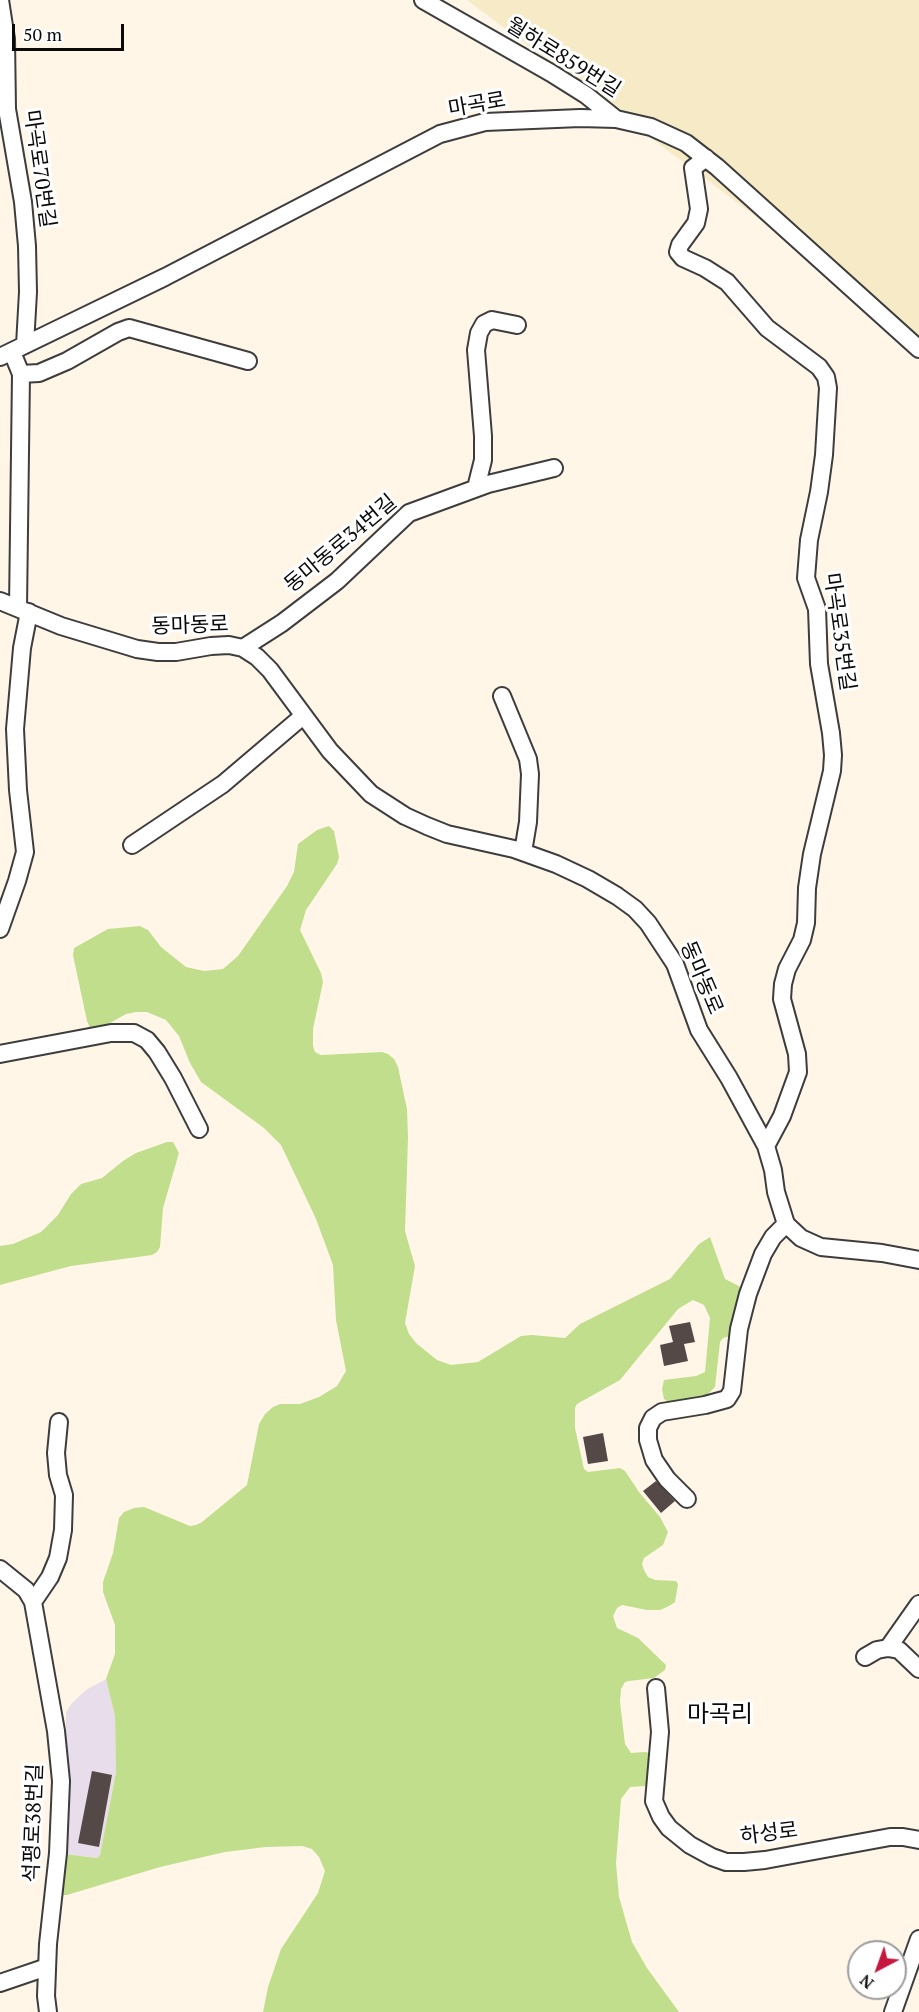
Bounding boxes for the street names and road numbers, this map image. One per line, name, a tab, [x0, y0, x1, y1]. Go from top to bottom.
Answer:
street label: 월하로859번길	[501, 13, 625, 103]
street label: 마곡로	[446, 88, 508, 122]
street label: 마곡로70번길	[18, 108, 60, 230]
street label: 동마동로34번길	[280, 490, 402, 598]
street label: 마곡로35번길	[818, 571, 860, 693]
street label: 동마동로	[151, 612, 229, 640]
street label: 동마동로	[674, 938, 728, 1018]
street label: 석평로38번길	[19, 1763, 49, 1883]
street label: 하성로	[739, 1818, 799, 1850]

